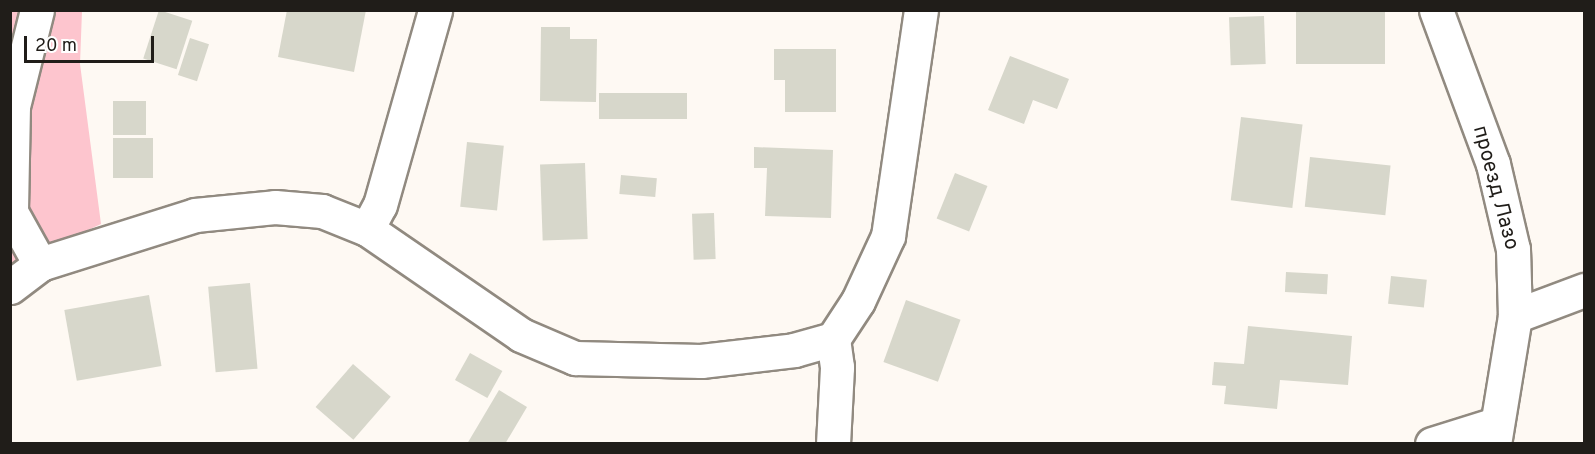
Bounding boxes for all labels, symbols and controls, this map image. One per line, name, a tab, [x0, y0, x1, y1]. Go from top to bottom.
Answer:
scale bar	[27, 24, 158, 62]
text: 20 m	[35, 35, 77, 58]
street label: проезд Лазо	[1466, 123, 1524, 253]

